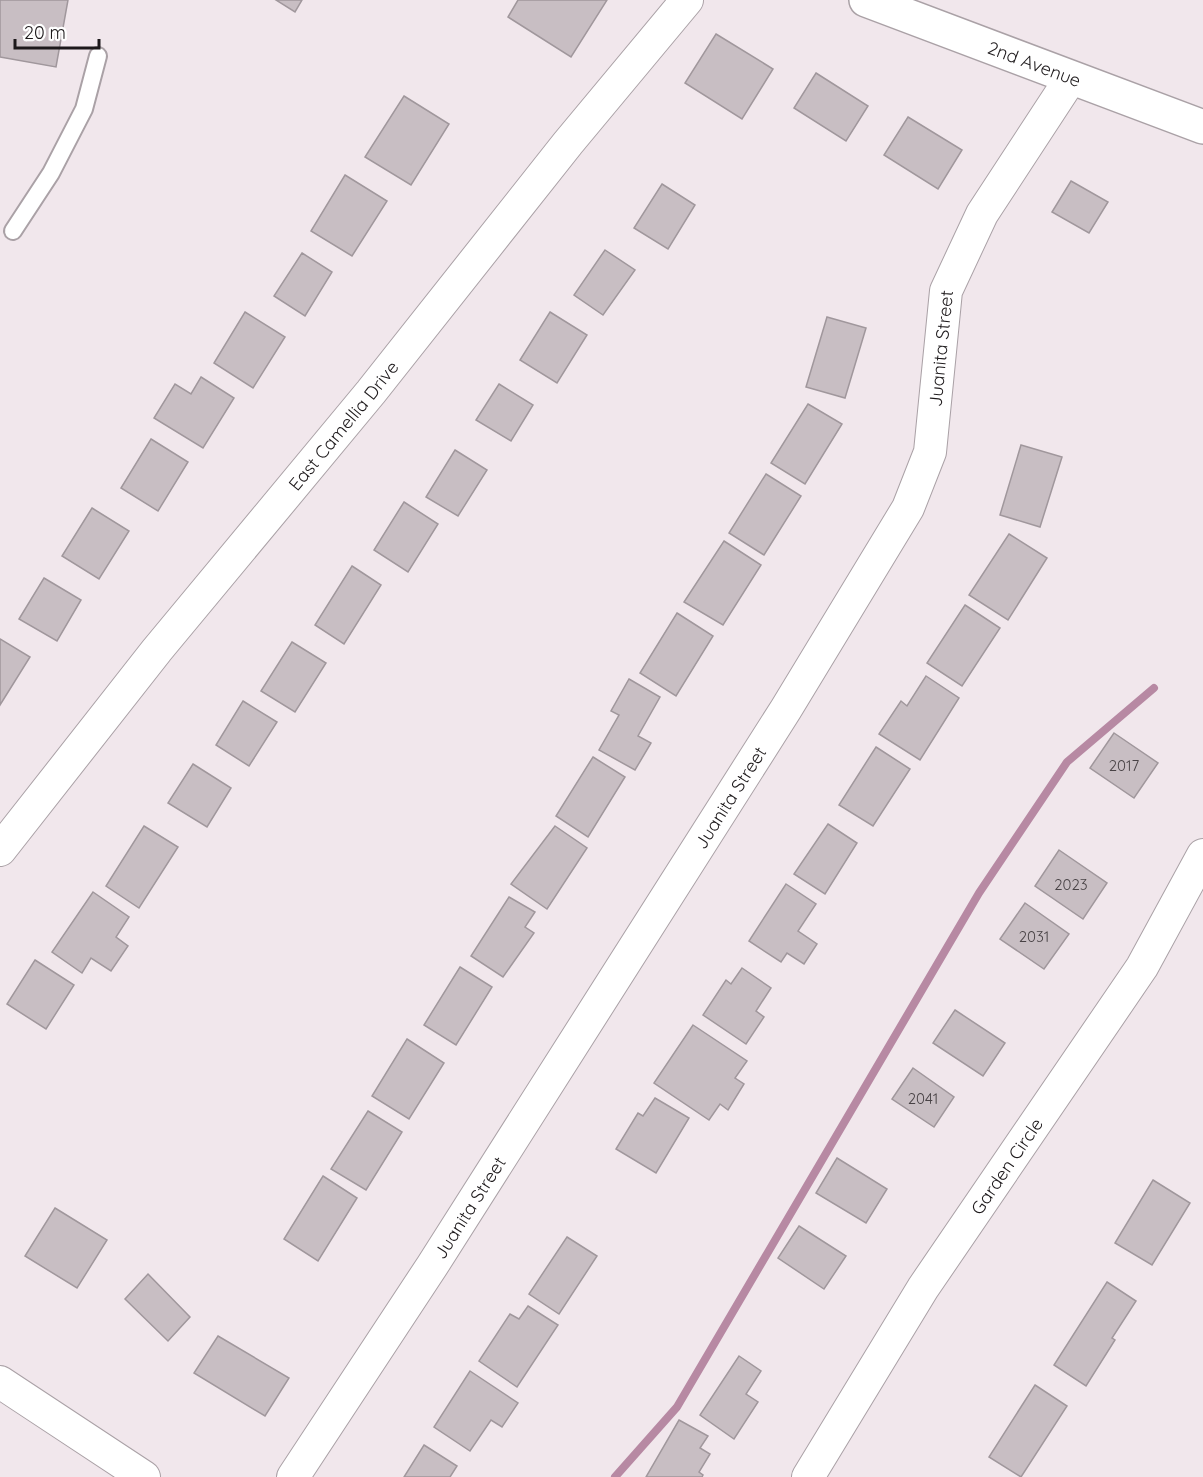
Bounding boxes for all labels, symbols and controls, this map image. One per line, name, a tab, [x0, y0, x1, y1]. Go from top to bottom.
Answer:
scale bar	[15, 12, 99, 50]
text: 20 m	[24, 21, 66, 44]
street label: 2nd Avenue	[985, 35, 1084, 91]
street label: Juanita Street	[923, 289, 958, 408]
street label: East Camellia Drive	[283, 356, 403, 495]
street label: Juanita Street	[689, 742, 771, 853]
house number: 2017	[1109, 756, 1140, 775]
house number: 2023	[1054, 875, 1088, 894]
house number: 2031	[1019, 927, 1049, 946]
house number: 2041	[908, 1089, 938, 1108]
street label: Garden Circle	[965, 1113, 1047, 1219]
street label: Juanita Street	[428, 1152, 510, 1263]

